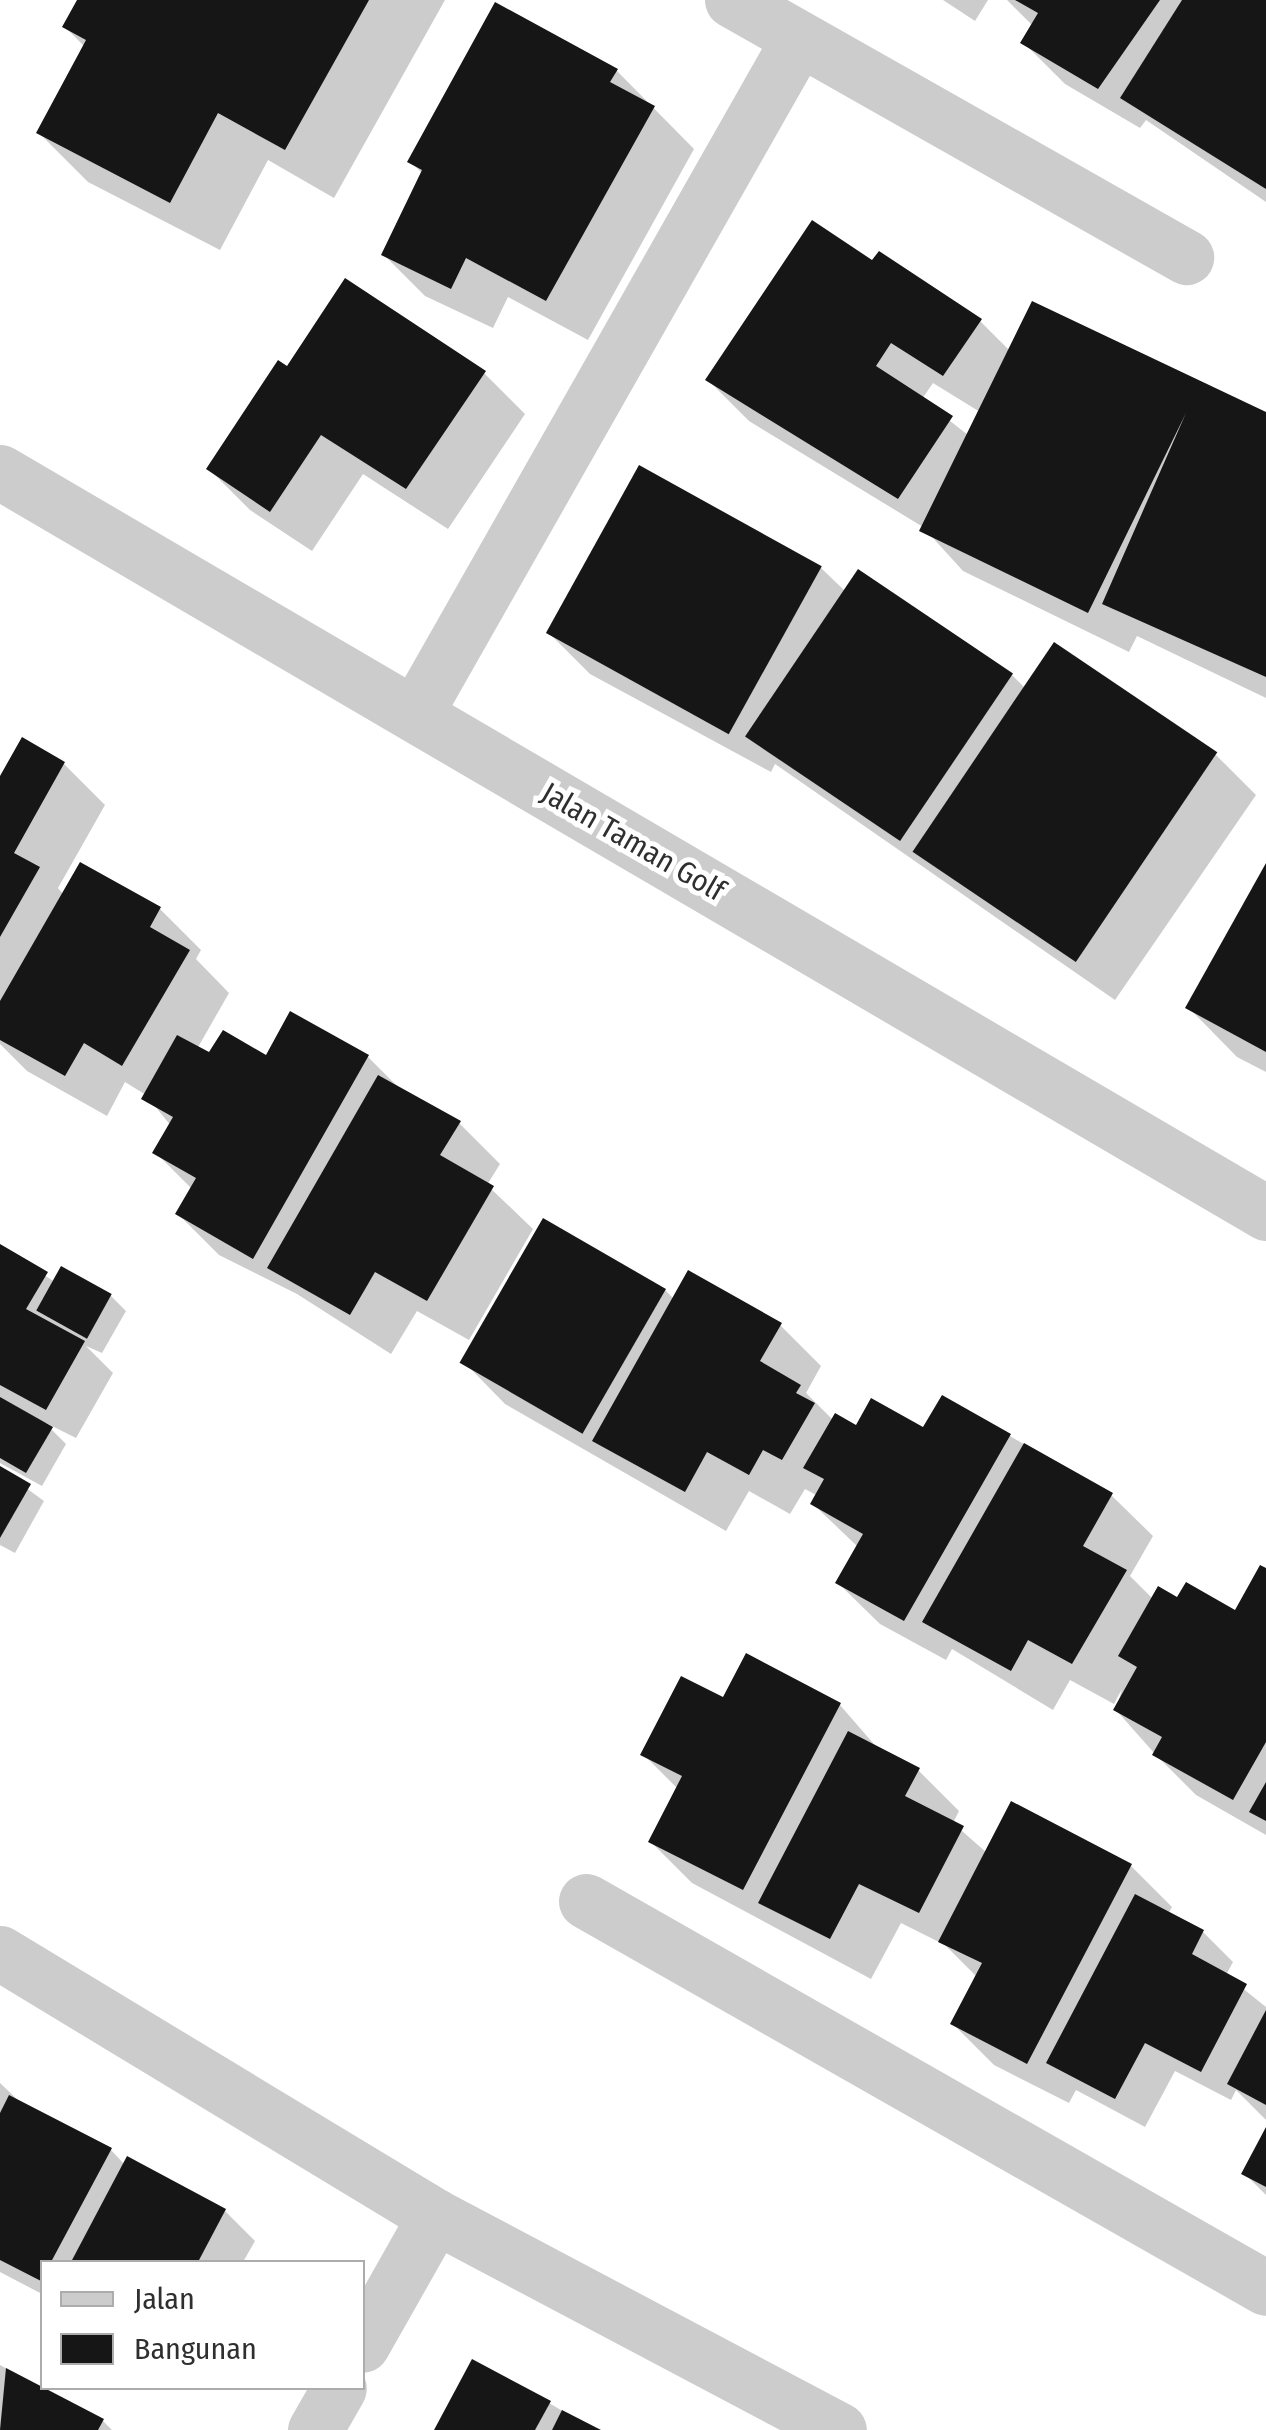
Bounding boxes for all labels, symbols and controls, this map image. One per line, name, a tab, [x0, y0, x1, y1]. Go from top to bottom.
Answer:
street label: Jalan Taman Golf	[535, 775, 731, 909]
legend	[40, 2260, 365, 2390]
text: Jalan	[134, 2281, 195, 2317]
text: Bangunan	[134, 2331, 257, 2367]

